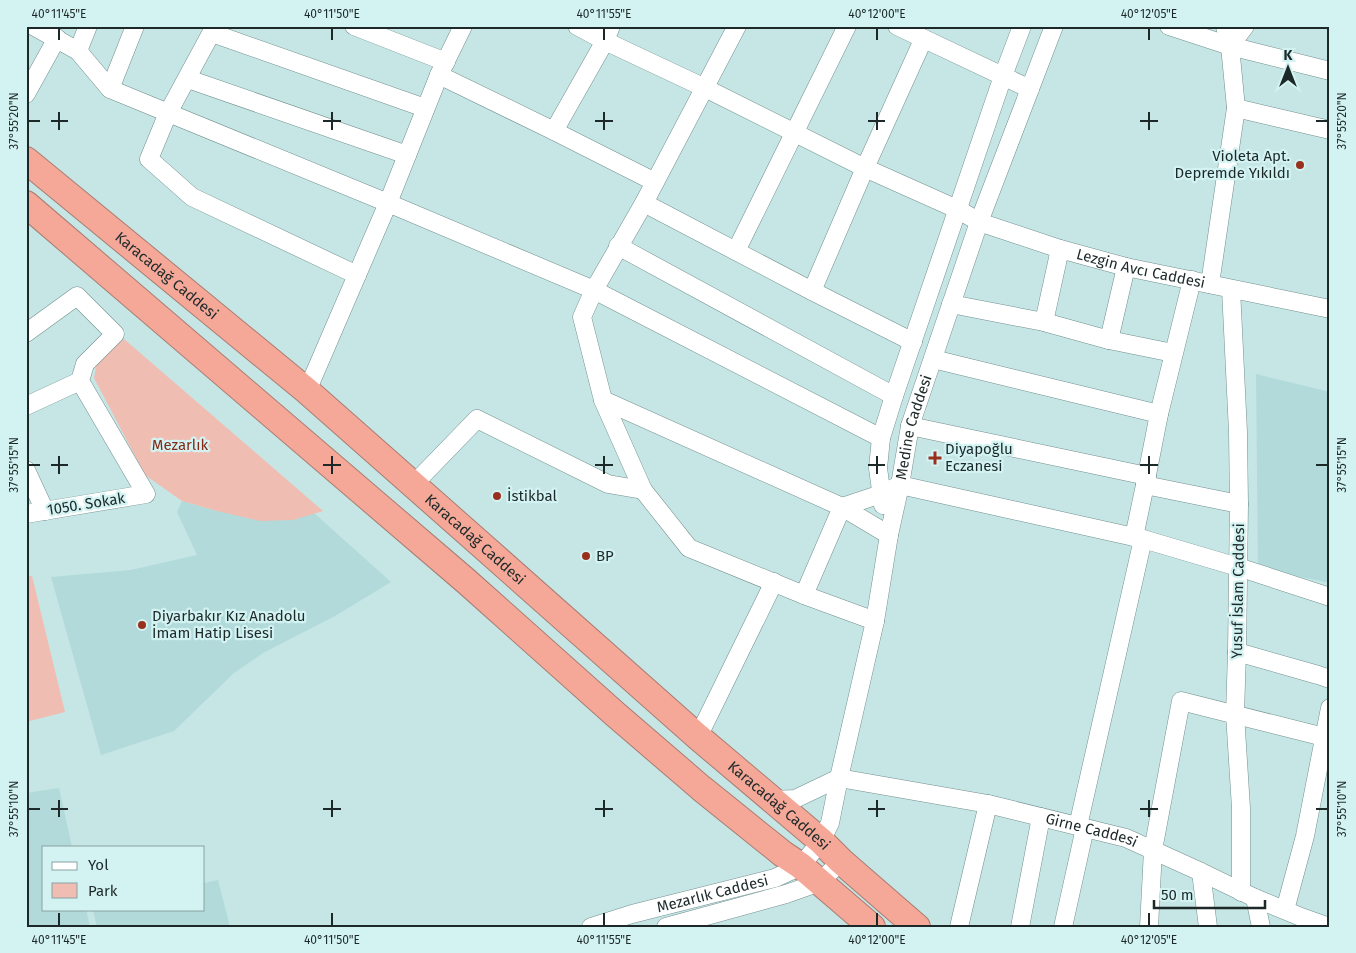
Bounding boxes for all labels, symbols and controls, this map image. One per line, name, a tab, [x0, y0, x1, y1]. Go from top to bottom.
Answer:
text: 40°11'45"E	[32, 7, 86, 21]
text: 40°11'50"E	[304, 7, 360, 21]
text: 40°11'55"E	[576, 7, 632, 21]
text: 40°12'00"E	[848, 7, 906, 21]
text: 40°12'05"E	[1121, 7, 1177, 21]
north arrow	[1264, 42, 1314, 92]
text: K	[1284, 47, 1294, 64]
text: 37°55'20"N	[7, 92, 21, 150]
text: 37°55'20"N	[1335, 92, 1349, 150]
place label: Violeta Apt. Depremde Yıkıldı	[1175, 147, 1290, 182]
marker: Violeta Apt. Depremde Yıkıldı	[1294, 159, 1306, 171]
street label: Karacadağ Caddesi	[111, 228, 222, 323]
street label: Lezgin Avcı Caddesi	[1074, 245, 1207, 292]
street label: Medine Caddesi	[892, 372, 936, 481]
park label: Mezarlık	[152, 436, 208, 454]
text: 37°55'15"N	[7, 437, 21, 493]
text: 37°55'15"N	[1335, 437, 1349, 493]
place label: Diyapoğlu Eczanesi	[945, 440, 1013, 475]
marker: Diyapoğlu Eczanesi	[929, 452, 941, 464]
place label: İstikbal	[507, 487, 558, 505]
street label: 1050. Sokak	[46, 489, 127, 519]
street label: Karacadağ Caddesi	[421, 490, 529, 589]
marker: İstikbal	[491, 490, 503, 502]
street label: Yusuf İslam Caddesi	[1228, 523, 1248, 659]
place label: BP	[596, 547, 614, 565]
marker: BP	[580, 550, 592, 562]
place label: Diyarbakır Kız Anadolu İmam Hatip Lisesi	[152, 607, 306, 642]
marker: Diyarbakır Kız Anadolu İmam Hatip Lisesi	[136, 619, 148, 631]
street label: Karacadağ Caddesi	[724, 757, 834, 854]
text: 37°55'10"N	[7, 781, 21, 837]
text: 37°55'10"N	[1335, 781, 1349, 837]
street label: Girne Caddesi	[1044, 810, 1140, 851]
legend	[42, 846, 205, 910]
text: Yol	[88, 856, 109, 874]
street label: Mezarlık Caddesi	[655, 871, 770, 916]
scale bar	[1154, 878, 1265, 910]
text: Park	[88, 882, 118, 900]
text: 50 m	[1161, 886, 1194, 904]
text: 40°11'45"E	[32, 933, 86, 947]
text: 40°11'50"E	[304, 933, 360, 947]
text: 40°11'55"E	[576, 933, 632, 947]
text: 40°12'00"E	[848, 933, 906, 947]
text: 40°12'05"E	[1121, 933, 1177, 947]

